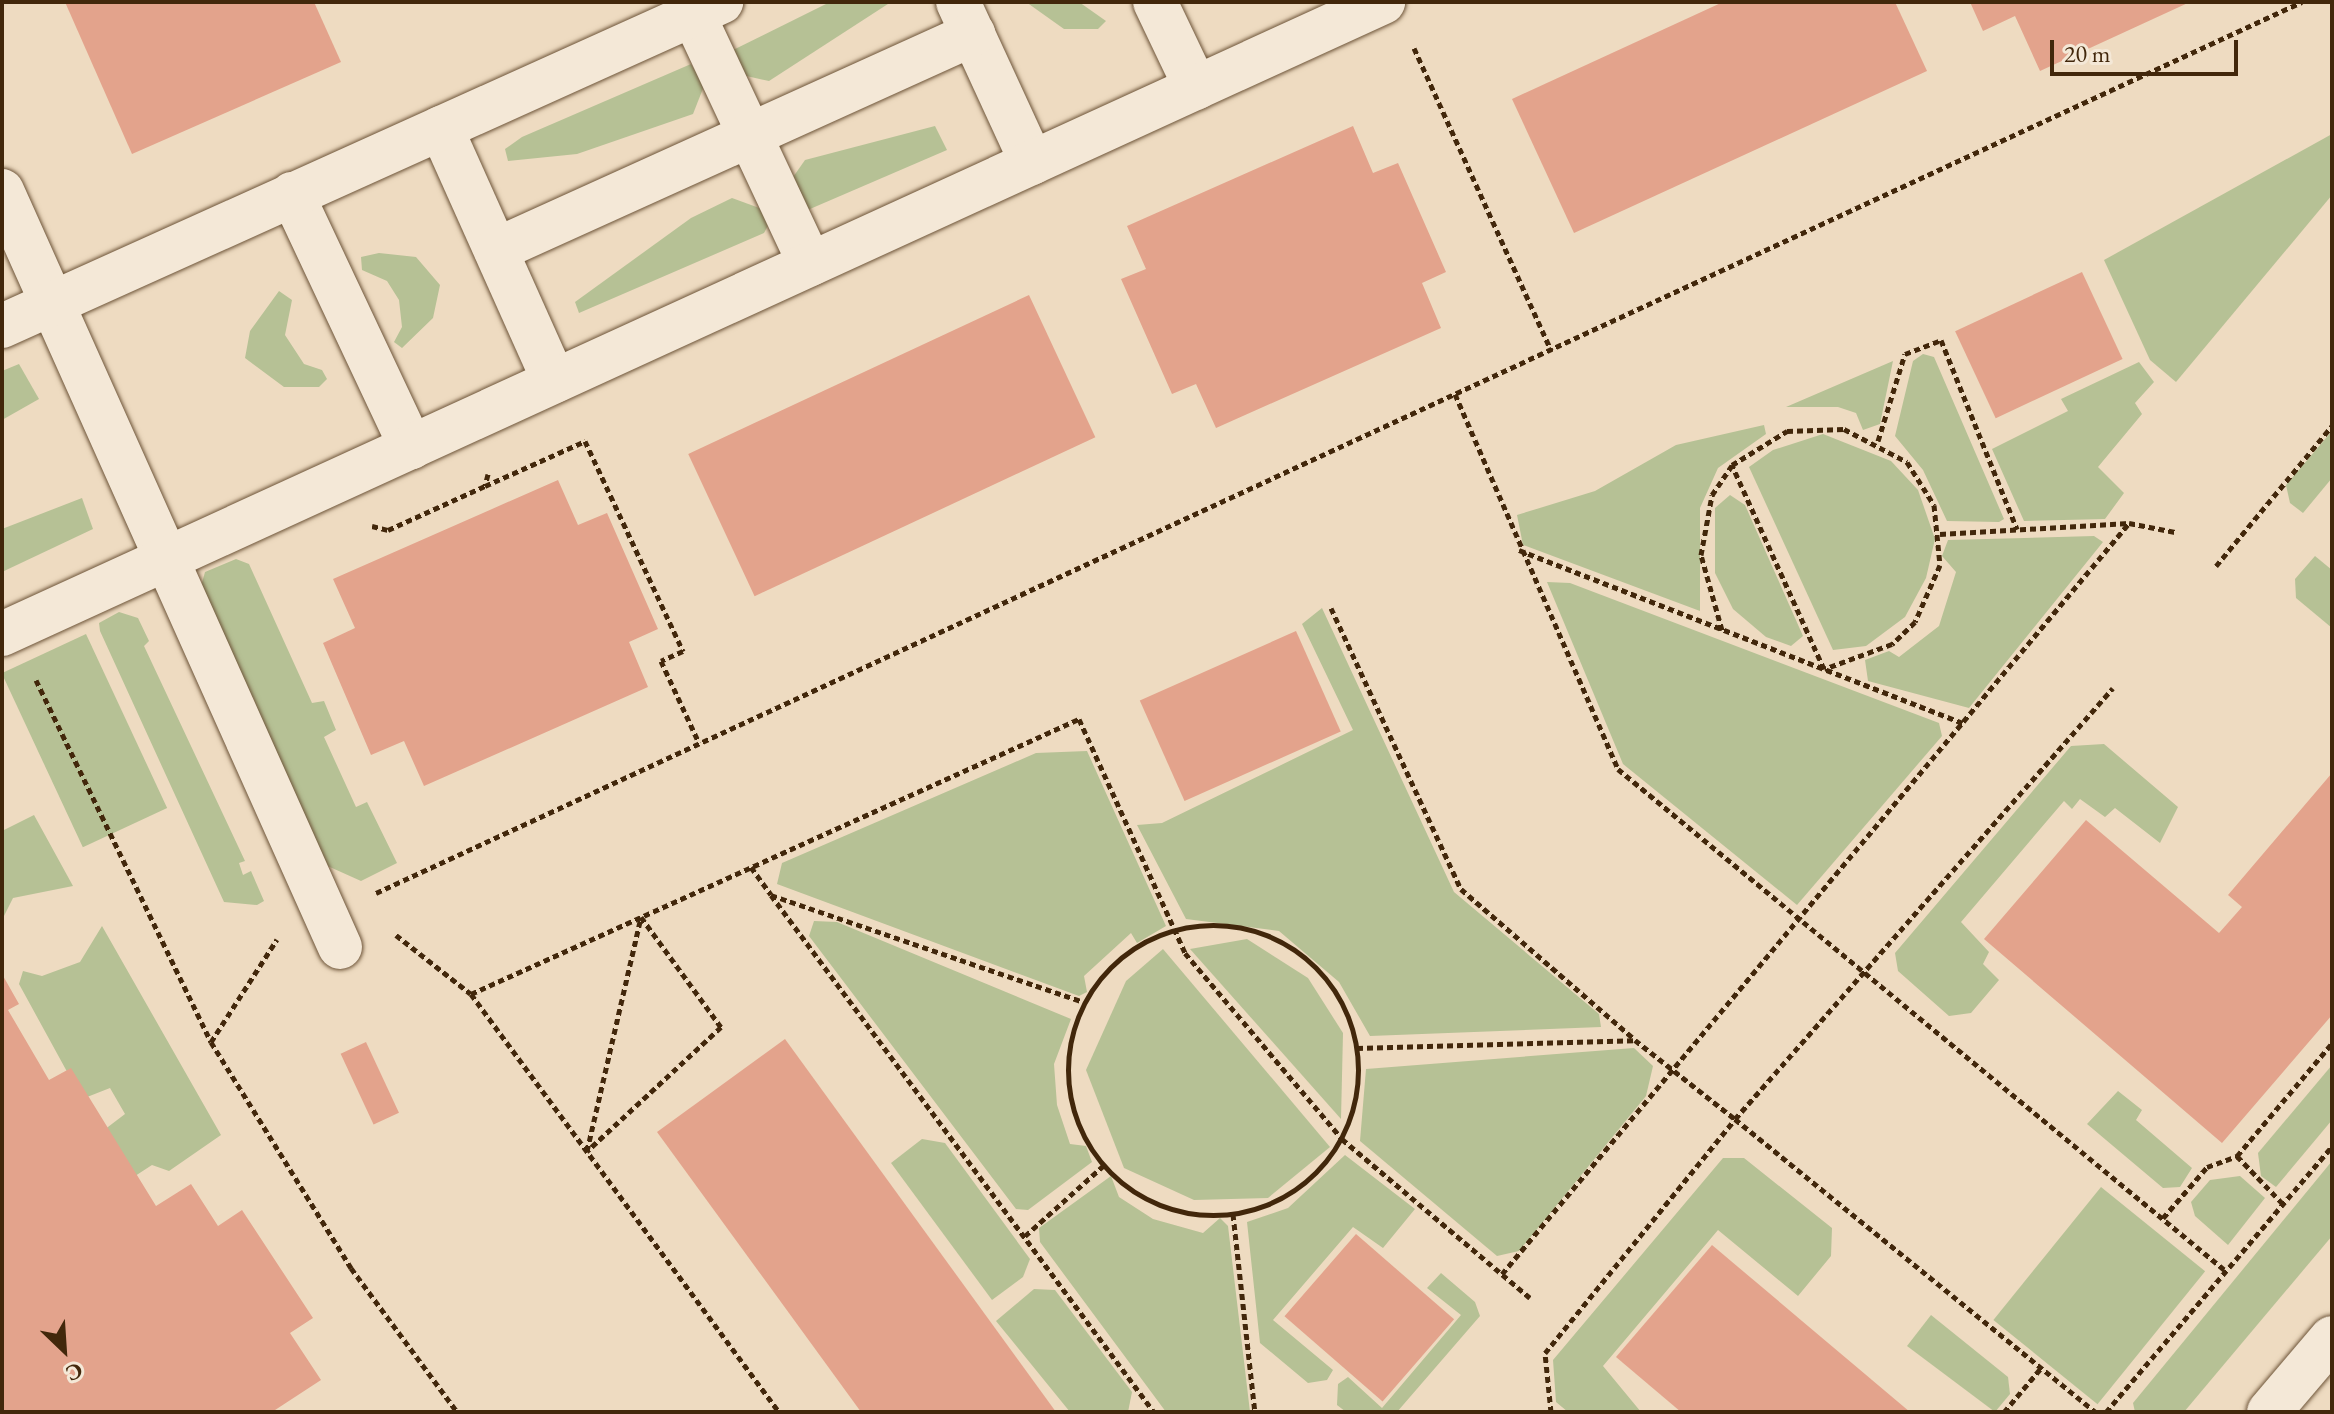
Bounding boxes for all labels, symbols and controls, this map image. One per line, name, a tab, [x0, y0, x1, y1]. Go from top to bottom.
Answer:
scale bar	[2054, 24, 2242, 74]
text: 20 m	[2064, 38, 2111, 69]
north arrow	[24, 1310, 104, 1390]
text: С	[61, 1356, 88, 1389]

